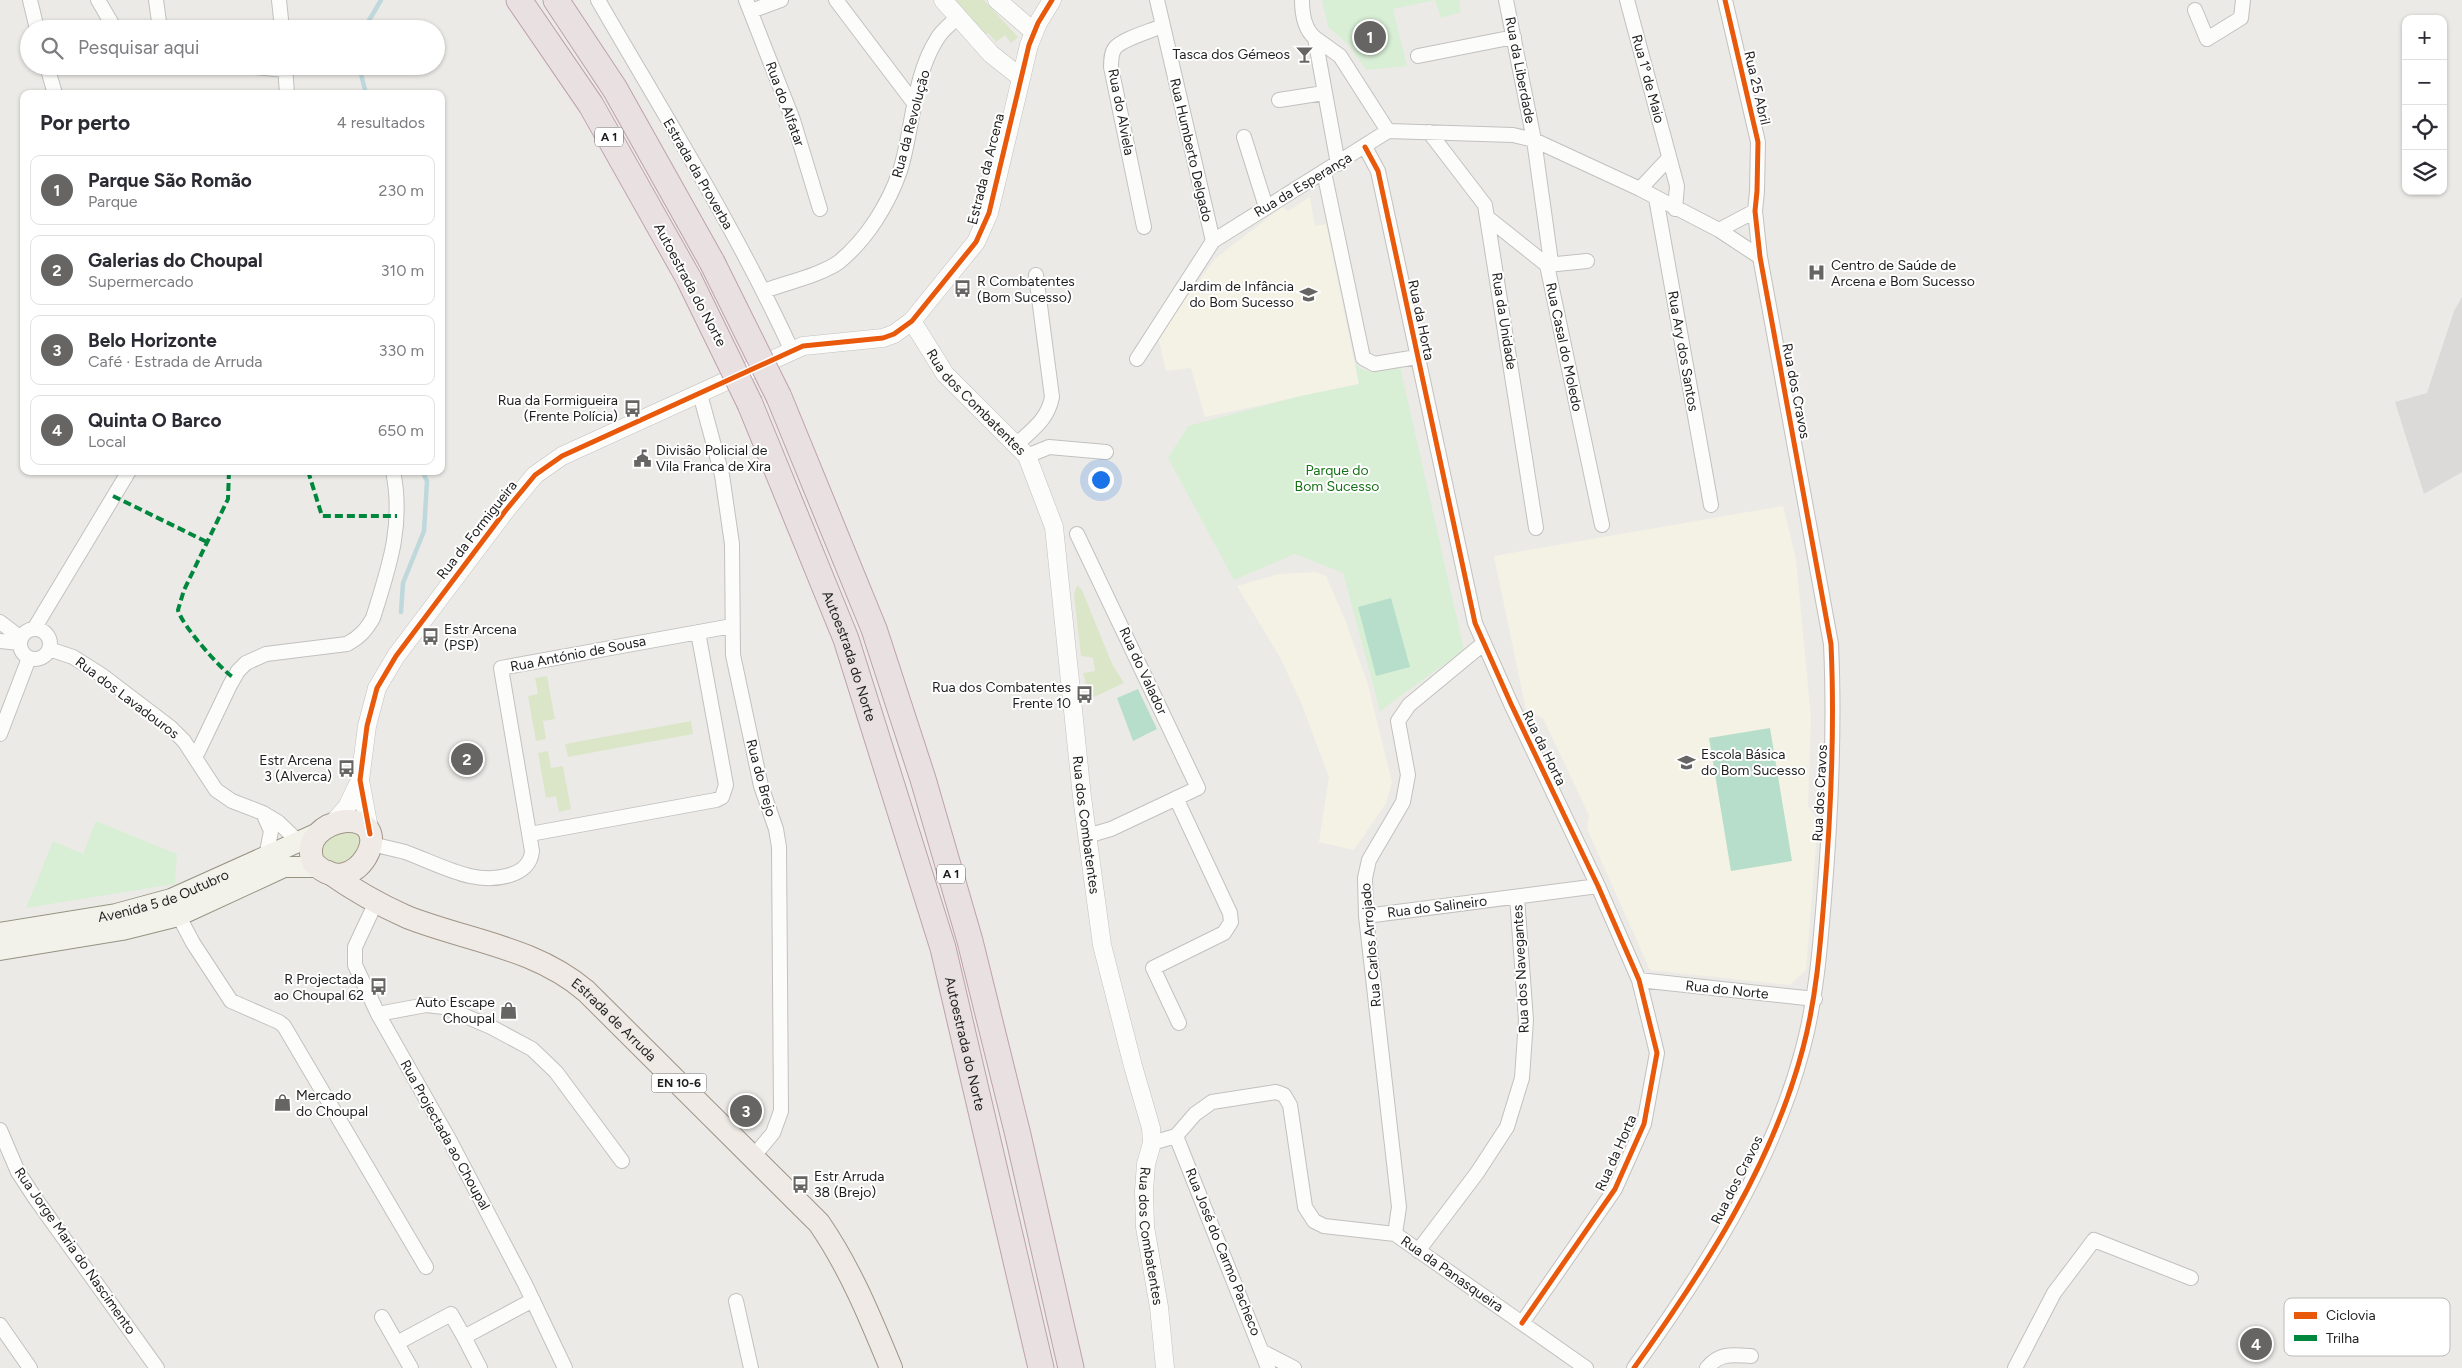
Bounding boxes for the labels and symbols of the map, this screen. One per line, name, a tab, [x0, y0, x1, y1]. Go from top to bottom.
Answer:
street label: Rua da Liberdade	[1501, 15, 1539, 125]
pin: 1	[1354, 18, 1386, 56]
street label: Rua 1º de Maio	[1628, 33, 1668, 125]
bar icon: Tasca dos Gémeos	[1294, 44, 1314, 64]
place label: Tasca dos Gémeos	[1172, 46, 1290, 63]
street label: Rua 25 Abril	[1740, 49, 1774, 127]
street label: Rua do Alfatar	[762, 59, 808, 149]
street label: Rua do Alviela	[1104, 67, 1138, 157]
street label: Rua da Revolução	[888, 68, 934, 180]
street label: Rua Humberto Delgado	[1166, 77, 1216, 223]
street label: Estrada da Arcena	[964, 112, 1008, 226]
street label: Estrada da Proverba	[659, 116, 737, 232]
road number: A 1	[595, 128, 623, 146]
street label: Rua da Esperança	[1251, 149, 1355, 221]
street label: Autoestrada do Norte	[650, 220, 730, 350]
place label: Centro de Saúde de Arcena e Bom Sucesso	[1831, 257, 1975, 290]
hospital icon: Centro de Saúde de Arcena e Bom Sucesso	[1807, 263, 1827, 283]
street label: Rua da Unidade	[1488, 271, 1520, 371]
place label: R Combatentes (Bom Sucesso)	[977, 273, 1075, 306]
place label: Jardim de Infância do Bom Sucesso	[1179, 278, 1294, 311]
street label: Rua da Horta	[1404, 278, 1438, 362]
bus stop icon: R Combatentes (Bom Sucesso)	[953, 279, 973, 299]
street label: Rua Casal do Moledo	[1542, 281, 1586, 413]
school or university icon: Jardim de Infância do Bom Sucesso	[1298, 284, 1318, 304]
street label: Rua Ary dos Santos	[1664, 289, 1702, 413]
street label: Rua dos Cravos	[1778, 342, 1814, 440]
street label: Rua dos Combatentes	[923, 346, 1030, 459]
place label: Rua da Formigueira (Frente Polícia)	[498, 392, 618, 425]
bus stop icon: Rua da Formigueira (Frente Polícia)	[622, 398, 642, 418]
place label: Divisão Policial de Vila Franca de Xira	[656, 442, 771, 475]
public building icon: Divisão Policial de Vila Franca de Xira	[632, 448, 652, 468]
park label: Parque do Bom Sucesso	[1295, 462, 1379, 495]
your location	[1088, 467, 1114, 493]
street label: Rua da Formigueira	[433, 477, 521, 583]
street label: Autoestrada do Norte	[819, 588, 880, 724]
place label: Estr Arcena (PSP)	[444, 621, 517, 654]
street label: Rua do Valador	[1115, 625, 1171, 718]
bus stop icon: Estr Arcena (PSP)	[420, 627, 440, 647]
street label: Rua António de Sousa	[509, 632, 647, 676]
street label: Rua dos Lavadouros	[72, 653, 182, 743]
place label: Rua dos Combatentes Frente 10	[932, 679, 1071, 712]
bus stop icon: Rua dos Combatentes Frente 10	[1075, 685, 1095, 705]
street label: Rua da Horta	[1518, 708, 1570, 788]
street label: Rua do Brejo	[742, 737, 780, 819]
pin: 2	[451, 740, 483, 778]
street label: Rua dos Cravos	[1809, 744, 1831, 842]
place label: Escola Básica do Bom Sucesso	[1701, 746, 1806, 779]
place label: Estr Arcena 3 (Alverca)	[259, 752, 332, 785]
school or university icon: Escola Básica do Bom Sucesso	[1677, 752, 1697, 772]
street label: Rua dos Combatentes	[1069, 755, 1104, 895]
bus stop icon: Estr Arcena 3 (Alverca)	[336, 758, 356, 778]
road number: A 1	[937, 864, 965, 884]
street label: Avenida 5 de Outubro	[96, 866, 231, 925]
street label: Rua Carlos Arrojado	[1357, 882, 1385, 1008]
street label: Rua do Salineiro	[1386, 892, 1488, 922]
street label: Rua dos Navegantes	[1509, 904, 1533, 1034]
place label: R Projectada ao Choupal 62	[274, 971, 364, 1004]
street label: Estrada de Arruda	[568, 974, 660, 1065]
street label: Autoestrada do Norte	[941, 975, 989, 1113]
bus stop icon: R Projectada ao Choupal 62	[368, 977, 388, 997]
street label: Rua do Norte	[1685, 977, 1770, 1003]
place label: Auto Escape Choupal	[415, 994, 495, 1027]
shop icon: Auto Escape Choupal	[499, 1000, 519, 1020]
street label: Rua Projectada ao Choupal	[397, 1057, 493, 1213]
road number: EN 10-6	[652, 1074, 706, 1092]
place label: Mercado do Choupal	[296, 1087, 368, 1120]
pin: 3	[730, 1092, 762, 1130]
shop icon: Mercado do Choupal	[272, 1093, 292, 1113]
street label: Rua da Horta	[1592, 1112, 1640, 1194]
street label: Rua dos Cravos	[1707, 1133, 1767, 1227]
street label: Rua Jorge Maria do Nascimento	[11, 1164, 139, 1338]
street label: Rua dos Combatentes	[1135, 1166, 1167, 1306]
street label: Rua José do Carmo Pacheco	[1182, 1166, 1264, 1338]
place label: Estr Arruda 38 (Brejo)	[814, 1168, 884, 1201]
bus stop icon: Estr Arruda 38 (Brejo)	[790, 1174, 810, 1194]
street label: Rua da Panasqueira	[1397, 1232, 1507, 1316]
legend	[2284, 1298, 2450, 1356]
text: Ciclovia	[2326, 1307, 2376, 1324]
pin: 4	[2240, 1325, 2272, 1363]
text: Trilha	[2326, 1330, 2359, 1347]

